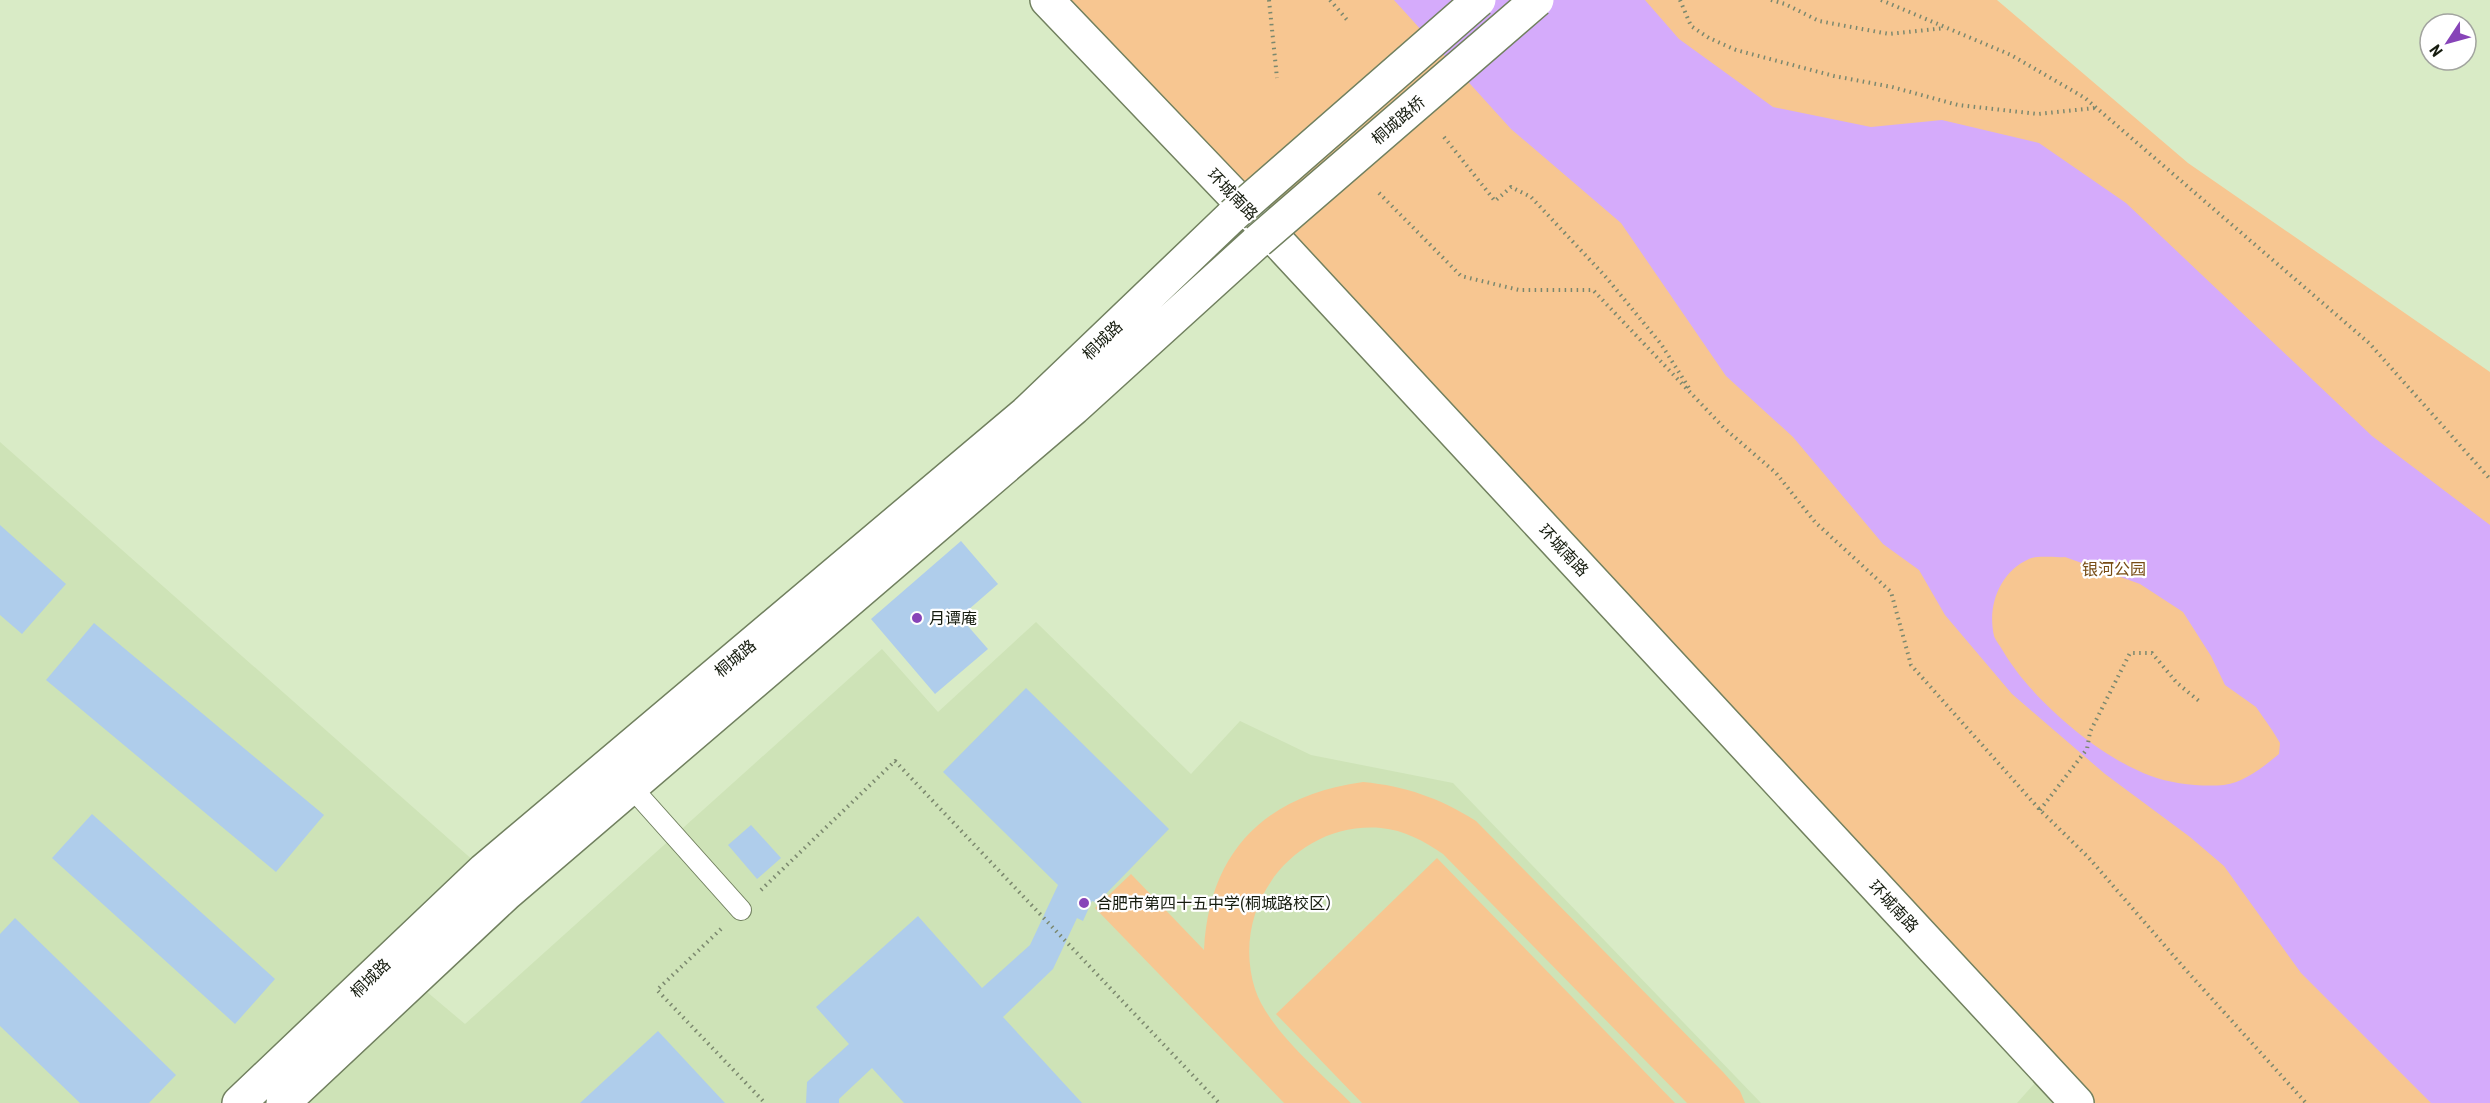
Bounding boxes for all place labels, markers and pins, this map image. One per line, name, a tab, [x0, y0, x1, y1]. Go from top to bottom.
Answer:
place label: 月谭庵	[929, 609, 977, 628]
marker: 月谭庵	[910, 611, 924, 625]
place label: 合肥市第四十五中学(桐城路校区）	[1096, 894, 1341, 913]
marker: 合肥市第四十五中学(桐城路校区）	[1077, 896, 1091, 910]

